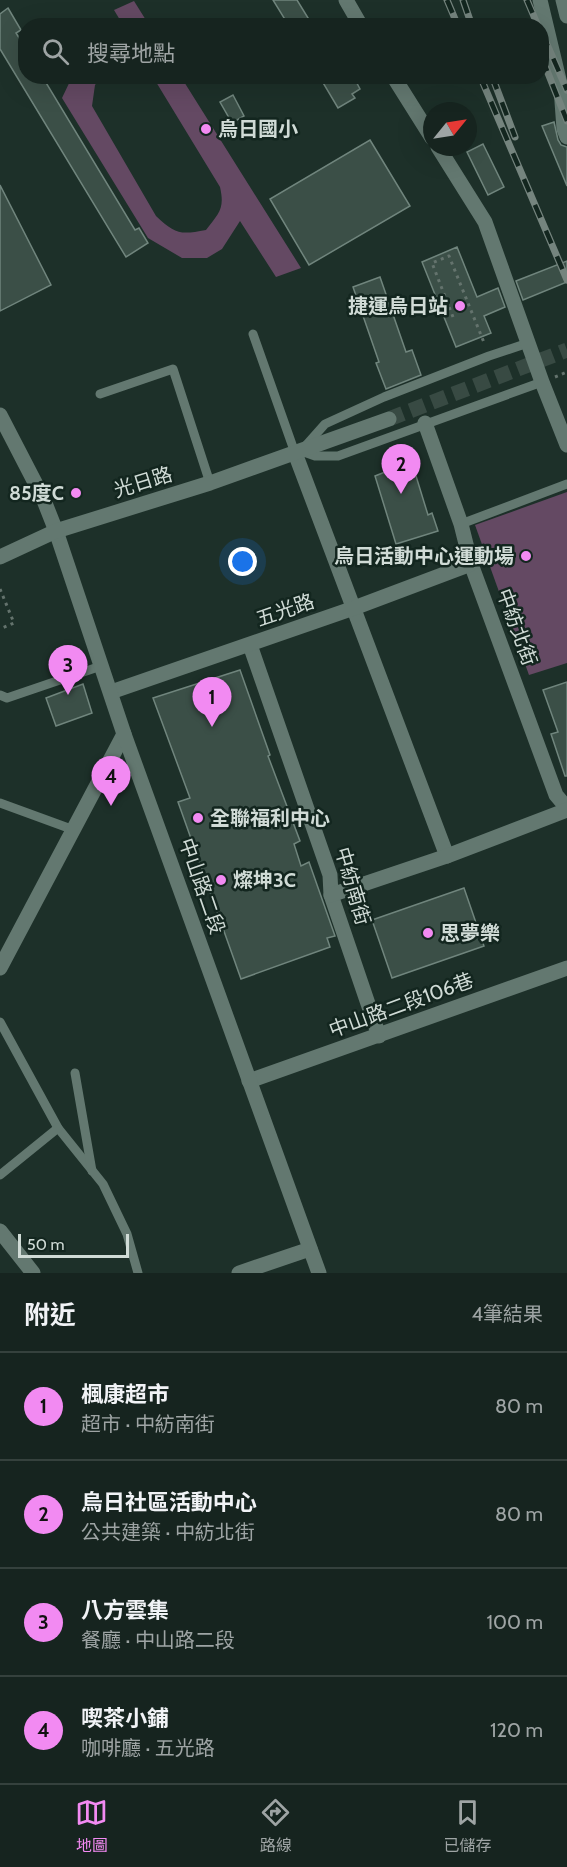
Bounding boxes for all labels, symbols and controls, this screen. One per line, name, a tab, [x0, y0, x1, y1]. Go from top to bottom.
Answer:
search box	[18, 18, 549, 84]
icon: search	[39, 35, 72, 68]
text: 搜尋地點	[87, 40, 175, 67]
north arrow	[423, 102, 477, 156]
place label: 烏日國小	[218, 117, 298, 141]
marker: 烏日國小	[199, 122, 213, 136]
place label: 捷運烏日站	[348, 294, 448, 318]
marker: 捷運烏日站	[453, 299, 467, 313]
pin: 2	[382, 444, 420, 494]
street label: 光日路	[111, 462, 175, 502]
place label: 85度C	[9, 481, 64, 505]
marker: 85度C	[69, 486, 83, 500]
place label: 烏日活動中心運動場	[334, 544, 514, 568]
your location	[228, 547, 257, 576]
marker: 烏日活動中心運動場	[519, 549, 533, 563]
street label: 中紡北街	[492, 585, 542, 669]
street label: 五光路	[253, 589, 317, 631]
pin: 3	[48, 646, 88, 695]
pin: 1	[192, 678, 232, 727]
pin: 4	[92, 756, 130, 806]
place label: 全聯福利中心	[210, 806, 330, 830]
marker: 全聯福利中心	[191, 811, 205, 825]
street label: 中山路二段	[174, 835, 230, 937]
street label: 中紡南街	[330, 844, 376, 928]
place label: 燦坤3C	[233, 868, 296, 892]
marker: 燦坤3C	[214, 873, 228, 887]
place label: 思夢樂	[440, 921, 500, 945]
marker: 思夢樂	[421, 926, 435, 940]
street label: 中山路二段106巷	[326, 968, 476, 1042]
scale bar	[18, 1231, 129, 1258]
text: 50 m	[27, 1235, 64, 1254]
text: 附近	[24, 1299, 76, 1331]
text: 4筆結果	[471, 1302, 543, 1326]
text: 楓康超市	[81, 1381, 169, 1408]
text: 1	[40, 1394, 47, 1418]
text: 80 m	[495, 1394, 543, 1418]
text: 超市 · 中紡南街	[81, 1412, 215, 1436]
text: 烏日社區活動中心	[81, 1489, 257, 1516]
text: 2	[38, 1502, 49, 1526]
text: 80 m	[495, 1502, 543, 1526]
text: 公共建築 · 中紡北街	[81, 1520, 255, 1544]
text: 八方雲集	[81, 1597, 169, 1624]
text: 3	[38, 1610, 49, 1634]
text: 100 m	[487, 1610, 543, 1634]
text: 餐廳 · 中山路二段	[81, 1628, 235, 1652]
text: 喫茶小鋪	[81, 1705, 169, 1732]
text: 4	[37, 1718, 50, 1742]
text: 120 m	[490, 1718, 543, 1742]
text: 咖啡廳 · 五光路	[81, 1736, 215, 1760]
tab: 地圖	[75, 1796, 108, 1856]
tab: 路線	[259, 1796, 292, 1856]
tab: 已儲存	[443, 1796, 491, 1856]

